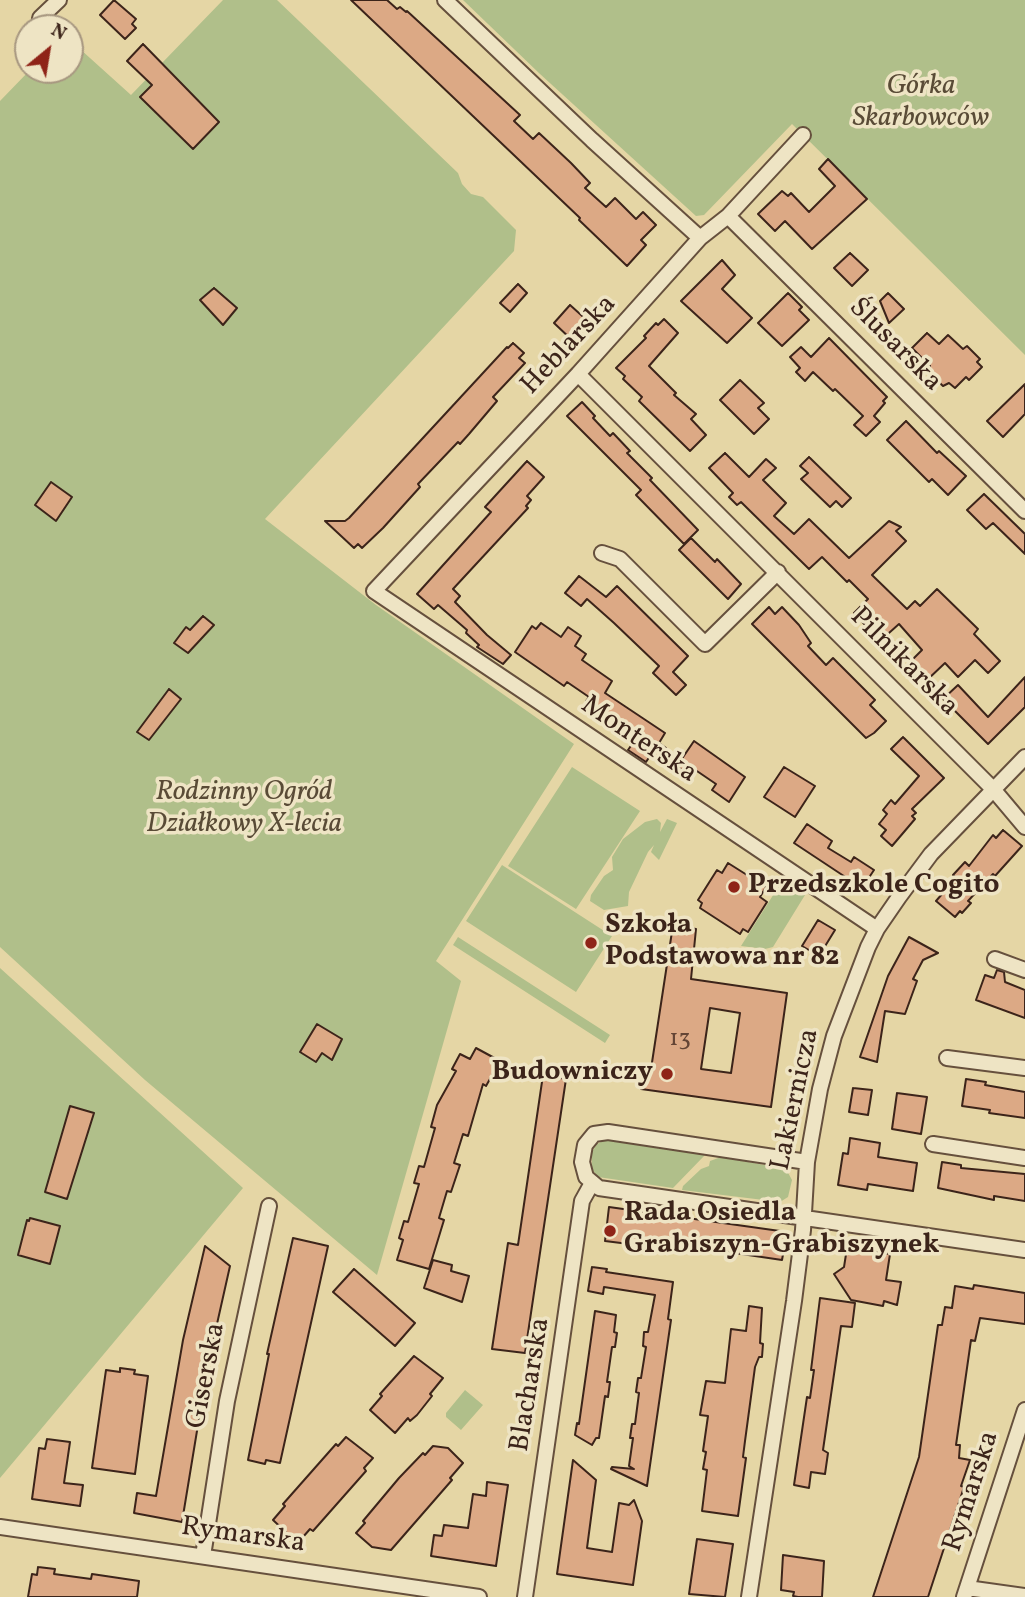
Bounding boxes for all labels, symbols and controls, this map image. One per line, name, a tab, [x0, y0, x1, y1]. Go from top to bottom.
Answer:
north arrow	[14, 14, 84, 84]
text: N	[46, 18, 71, 47]
park label: Górka Skarbowców	[852, 71, 990, 137]
street label: Heblarska	[515, 289, 625, 403]
street label: Ślusarska	[840, 292, 948, 400]
street label: Pilnikarska	[842, 602, 964, 724]
street label: Monterska	[574, 690, 702, 792]
park label: Rodzinny Ogród Działkowy X-lecia	[146, 777, 342, 843]
place label: Przedszkole Cogito	[748, 870, 1000, 904]
marker: Przedszkole Cogito	[726, 879, 742, 895]
place label: Szkoła Podstawowa nr 82	[605, 910, 840, 976]
marker: Szkoła Podstawowa nr 82	[583, 935, 599, 951]
street label: Lakiernicza	[766, 1026, 828, 1174]
house number: 13	[669, 1027, 691, 1055]
place label: Budowniczy	[492, 1057, 653, 1091]
marker: Budowniczy	[659, 1066, 675, 1082]
place label: Rada Osiedla Grabiszyn-Grabiszynek	[624, 1198, 939, 1264]
marker: Rada Osiedla Grabiszyn-Grabiszynek	[602, 1223, 618, 1239]
street label: Blacharska	[505, 1316, 559, 1454]
street label: Giserska	[181, 1320, 235, 1432]
street label: Rymarska	[938, 1427, 1008, 1557]
street label: Rymarska	[179, 1512, 307, 1562]

